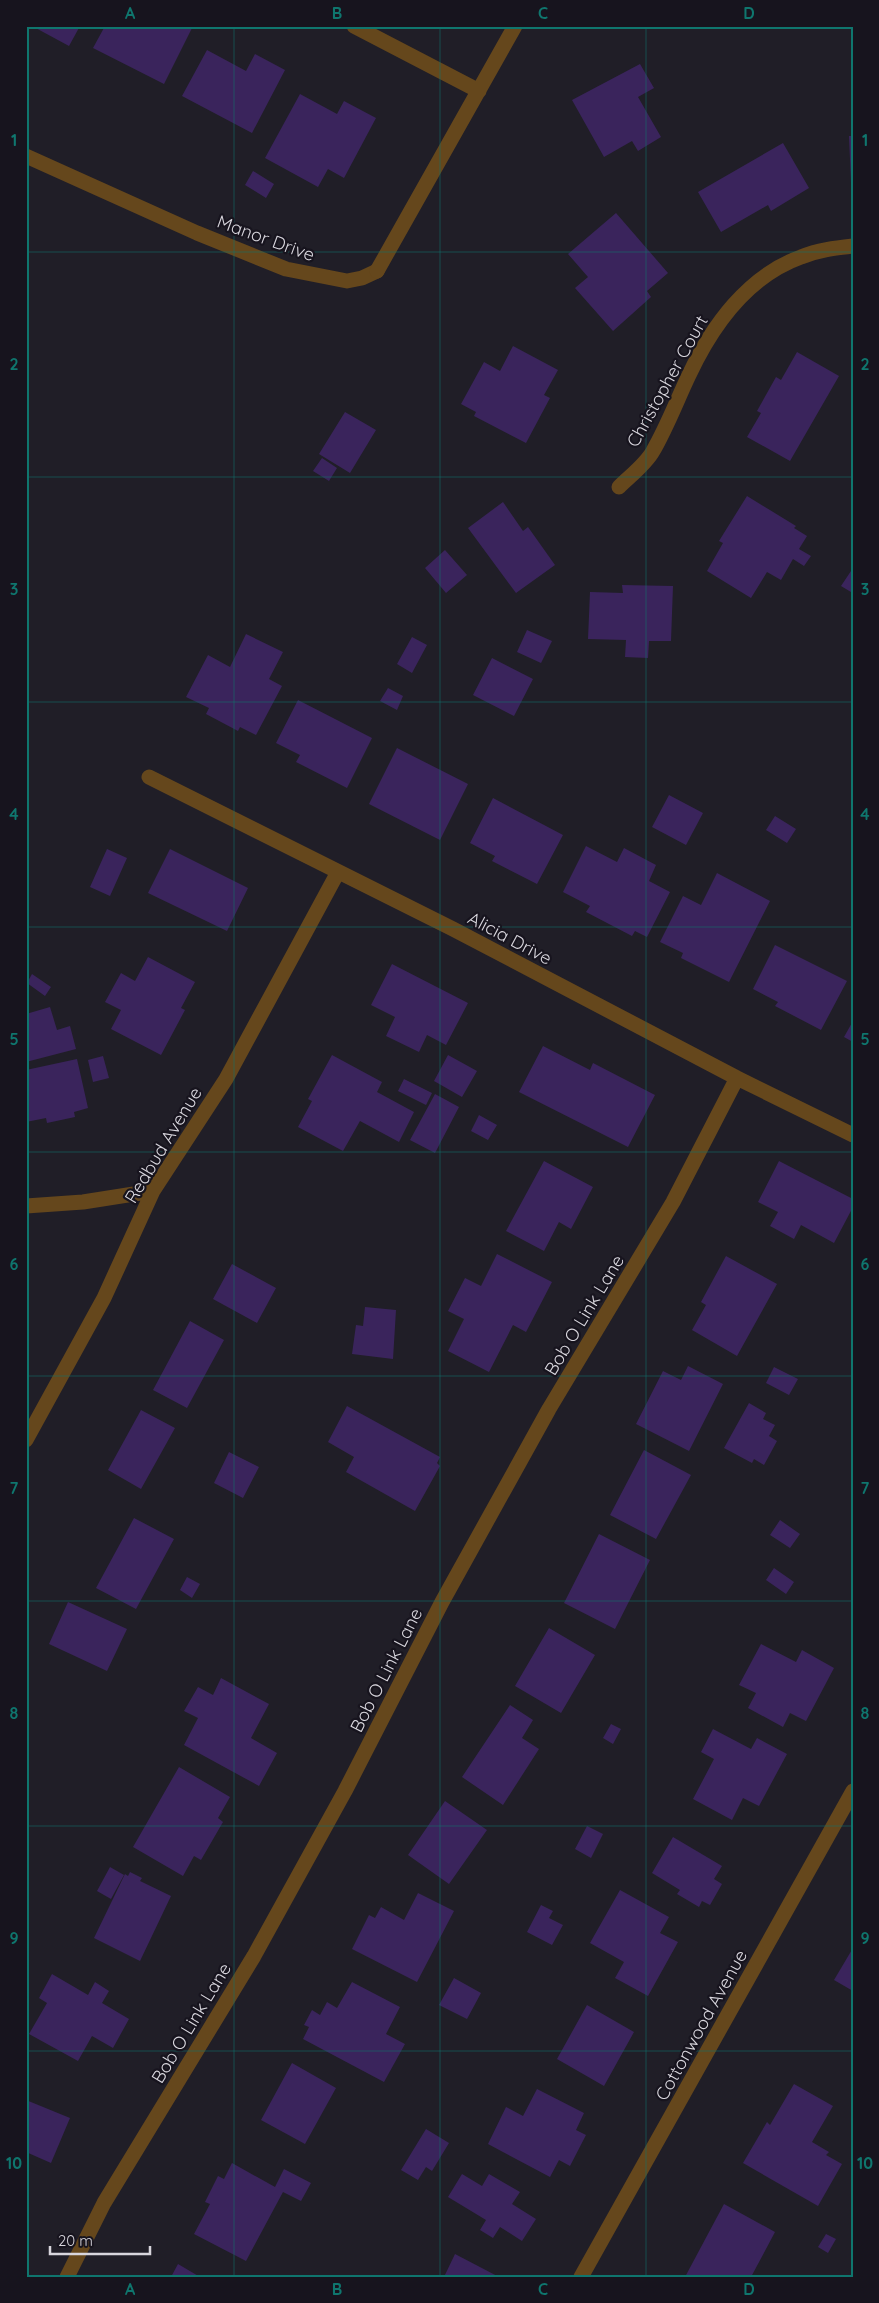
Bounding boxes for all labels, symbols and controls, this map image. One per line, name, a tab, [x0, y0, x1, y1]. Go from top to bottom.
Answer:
text: A	[125, 3, 136, 23]
text: B	[332, 3, 342, 23]
text: C	[538, 3, 548, 23]
text: D	[743, 3, 755, 23]
text: 1	[11, 130, 17, 150]
text: 1	[862, 130, 868, 150]
street label: Manor Drive	[214, 210, 318, 266]
street label: Christopher Court	[621, 311, 713, 451]
text: 2	[9, 354, 19, 374]
text: 2	[860, 354, 870, 374]
text: 3	[10, 579, 18, 599]
text: 3	[861, 579, 869, 599]
text: 4	[9, 804, 19, 824]
text: 4	[860, 804, 870, 824]
street label: Alicia Drive	[464, 906, 556, 970]
text: 5	[9, 1029, 19, 1049]
text: 5	[860, 1029, 870, 1049]
street label: Redbud Avenue	[119, 1083, 207, 1207]
street label: Bob O Link Lane	[539, 1251, 629, 1379]
text: 6	[10, 1254, 19, 1274]
text: 6	[861, 1254, 870, 1274]
text: 7	[10, 1478, 19, 1498]
text: 7	[861, 1478, 870, 1498]
street label: Bob O Link Lane	[345, 1604, 427, 1736]
text: 8	[10, 1703, 19, 1723]
text: 8	[861, 1703, 870, 1723]
text: 9	[9, 1928, 19, 1948]
text: 9	[860, 1928, 870, 1948]
street label: Cottonwood Avenue	[650, 1946, 752, 2104]
street label: Bob O Link Lane	[146, 1959, 236, 2087]
text: 10	[6, 2153, 22, 2173]
text: 10	[857, 2153, 873, 2173]
scale bar	[50, 2223, 150, 2255]
text: 20 m	[58, 2231, 93, 2250]
text: A	[125, 2279, 136, 2299]
text: B	[332, 2279, 342, 2299]
text: C	[538, 2279, 548, 2299]
text: D	[743, 2279, 755, 2299]

